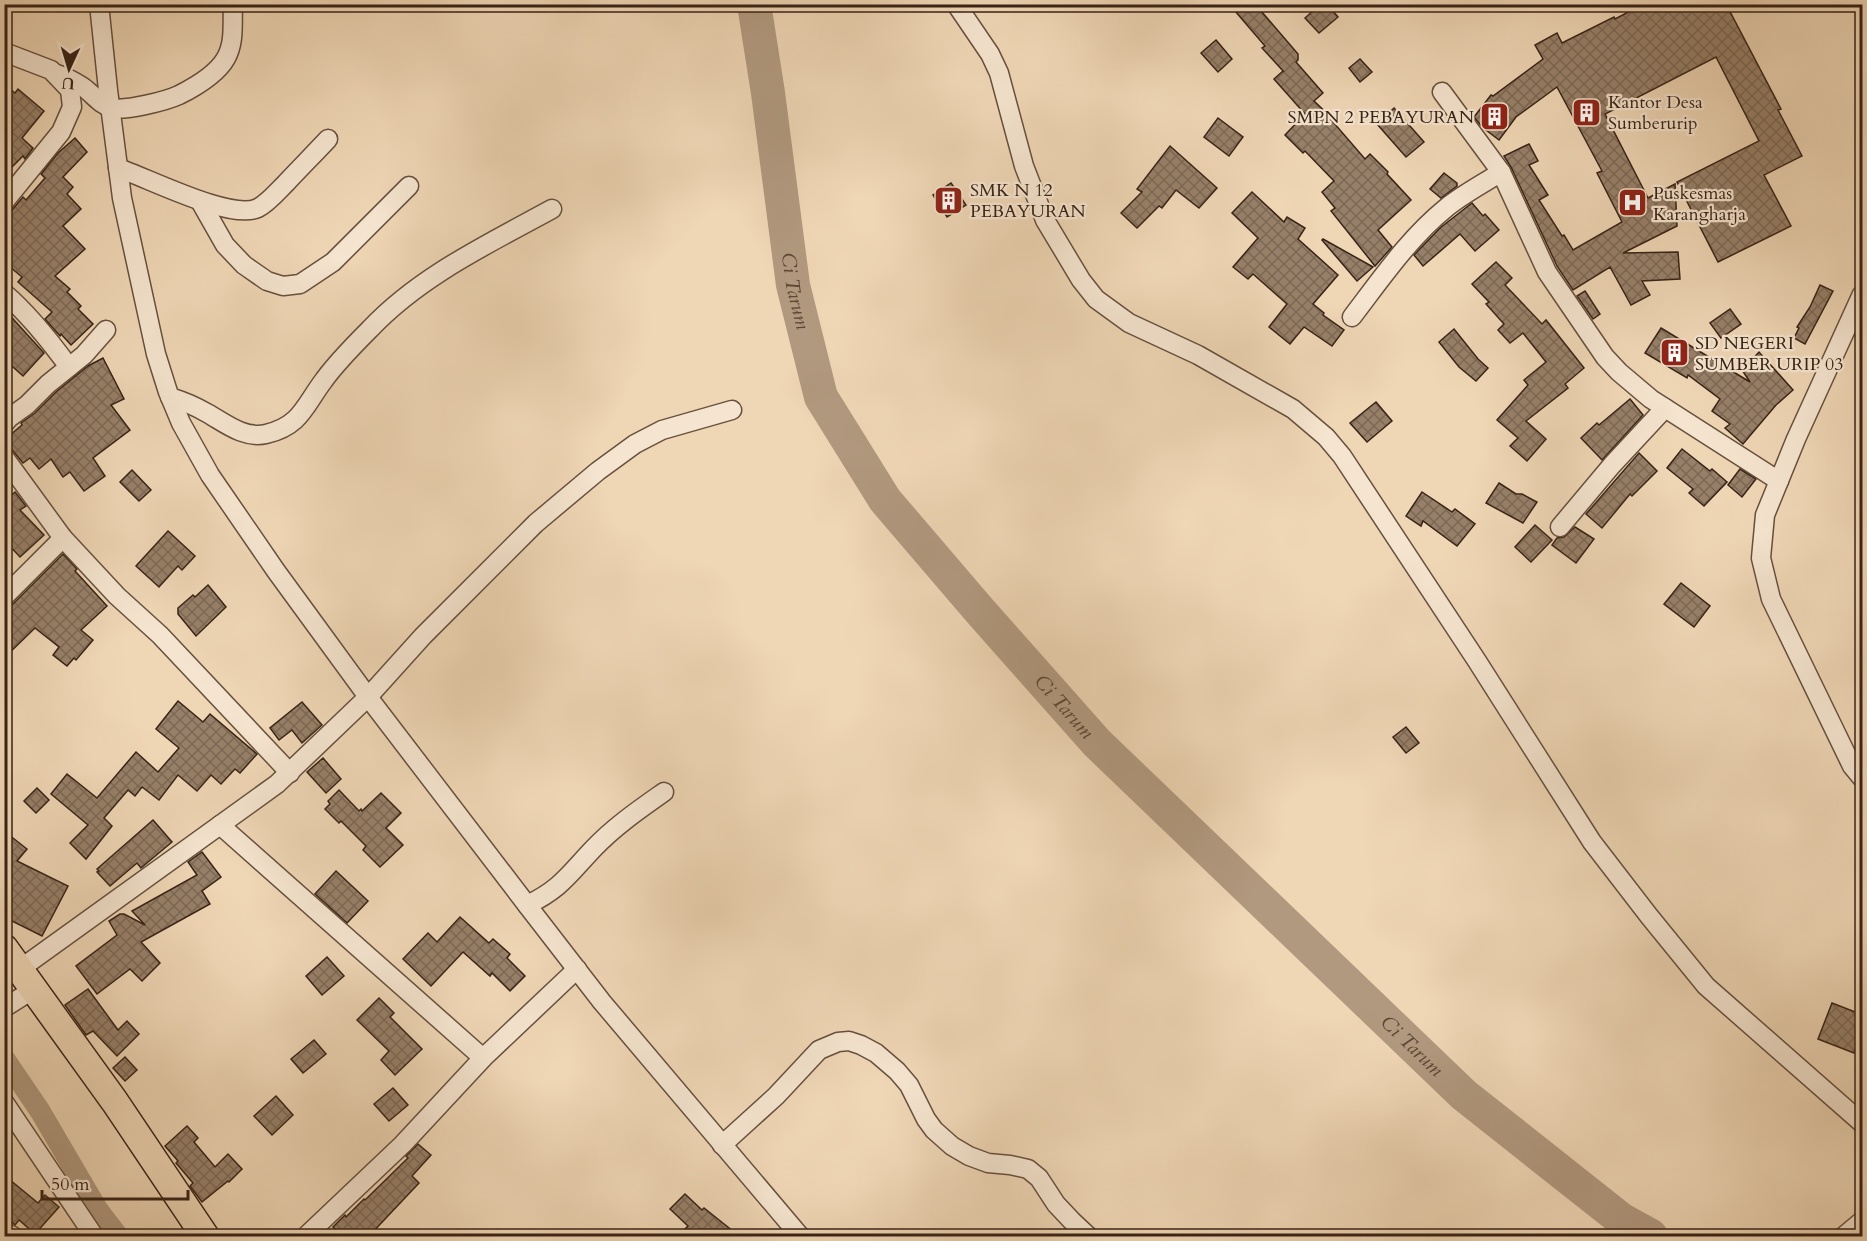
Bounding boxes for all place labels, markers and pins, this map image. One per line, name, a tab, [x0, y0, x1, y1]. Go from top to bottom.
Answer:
place label: Kantor Desa Sumberurip	[1608, 90, 1703, 136]
building icon: Kantor Desa Sumberurip	[1571, 96, 1603, 128]
building icon: SMPN 2 PEBAYURAN	[1479, 101, 1511, 133]
place label: SMPN 2 PEBAYURAN	[1288, 105, 1475, 130]
place label: SMK N 12 PEBAYURAN	[970, 178, 1086, 224]
place label: Puskesmas Karangharja	[1653, 181, 1746, 227]
building icon: SMK N 12 PEBAYURAN	[933, 184, 965, 216]
hospital icon: Puskesmas Karangharja	[1616, 187, 1648, 219]
place label: SD NEGERI SUMBER URIP 03	[1695, 331, 1844, 377]
building icon: SD NEGERI SUMBER URIP 03	[1658, 337, 1690, 369]

